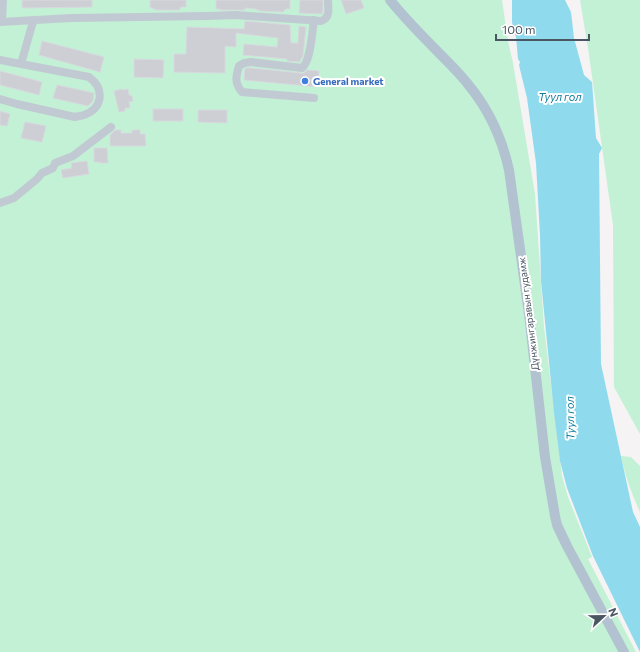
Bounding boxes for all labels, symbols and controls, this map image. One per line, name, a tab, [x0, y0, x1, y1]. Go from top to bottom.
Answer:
scale bar	[496, 16, 589, 42]
text: 100 m	[502, 22, 536, 36]
place label: General market	[313, 75, 384, 87]
marker: General market	[300, 76, 310, 86]
water label: Туул гол	[538, 90, 582, 103]
street label: Дүнжингаравын гудамж	[515, 257, 541, 371]
water label: Туул гол	[563, 396, 576, 440]
north arrow	[584, 596, 624, 636]
text: N	[606, 606, 621, 618]

